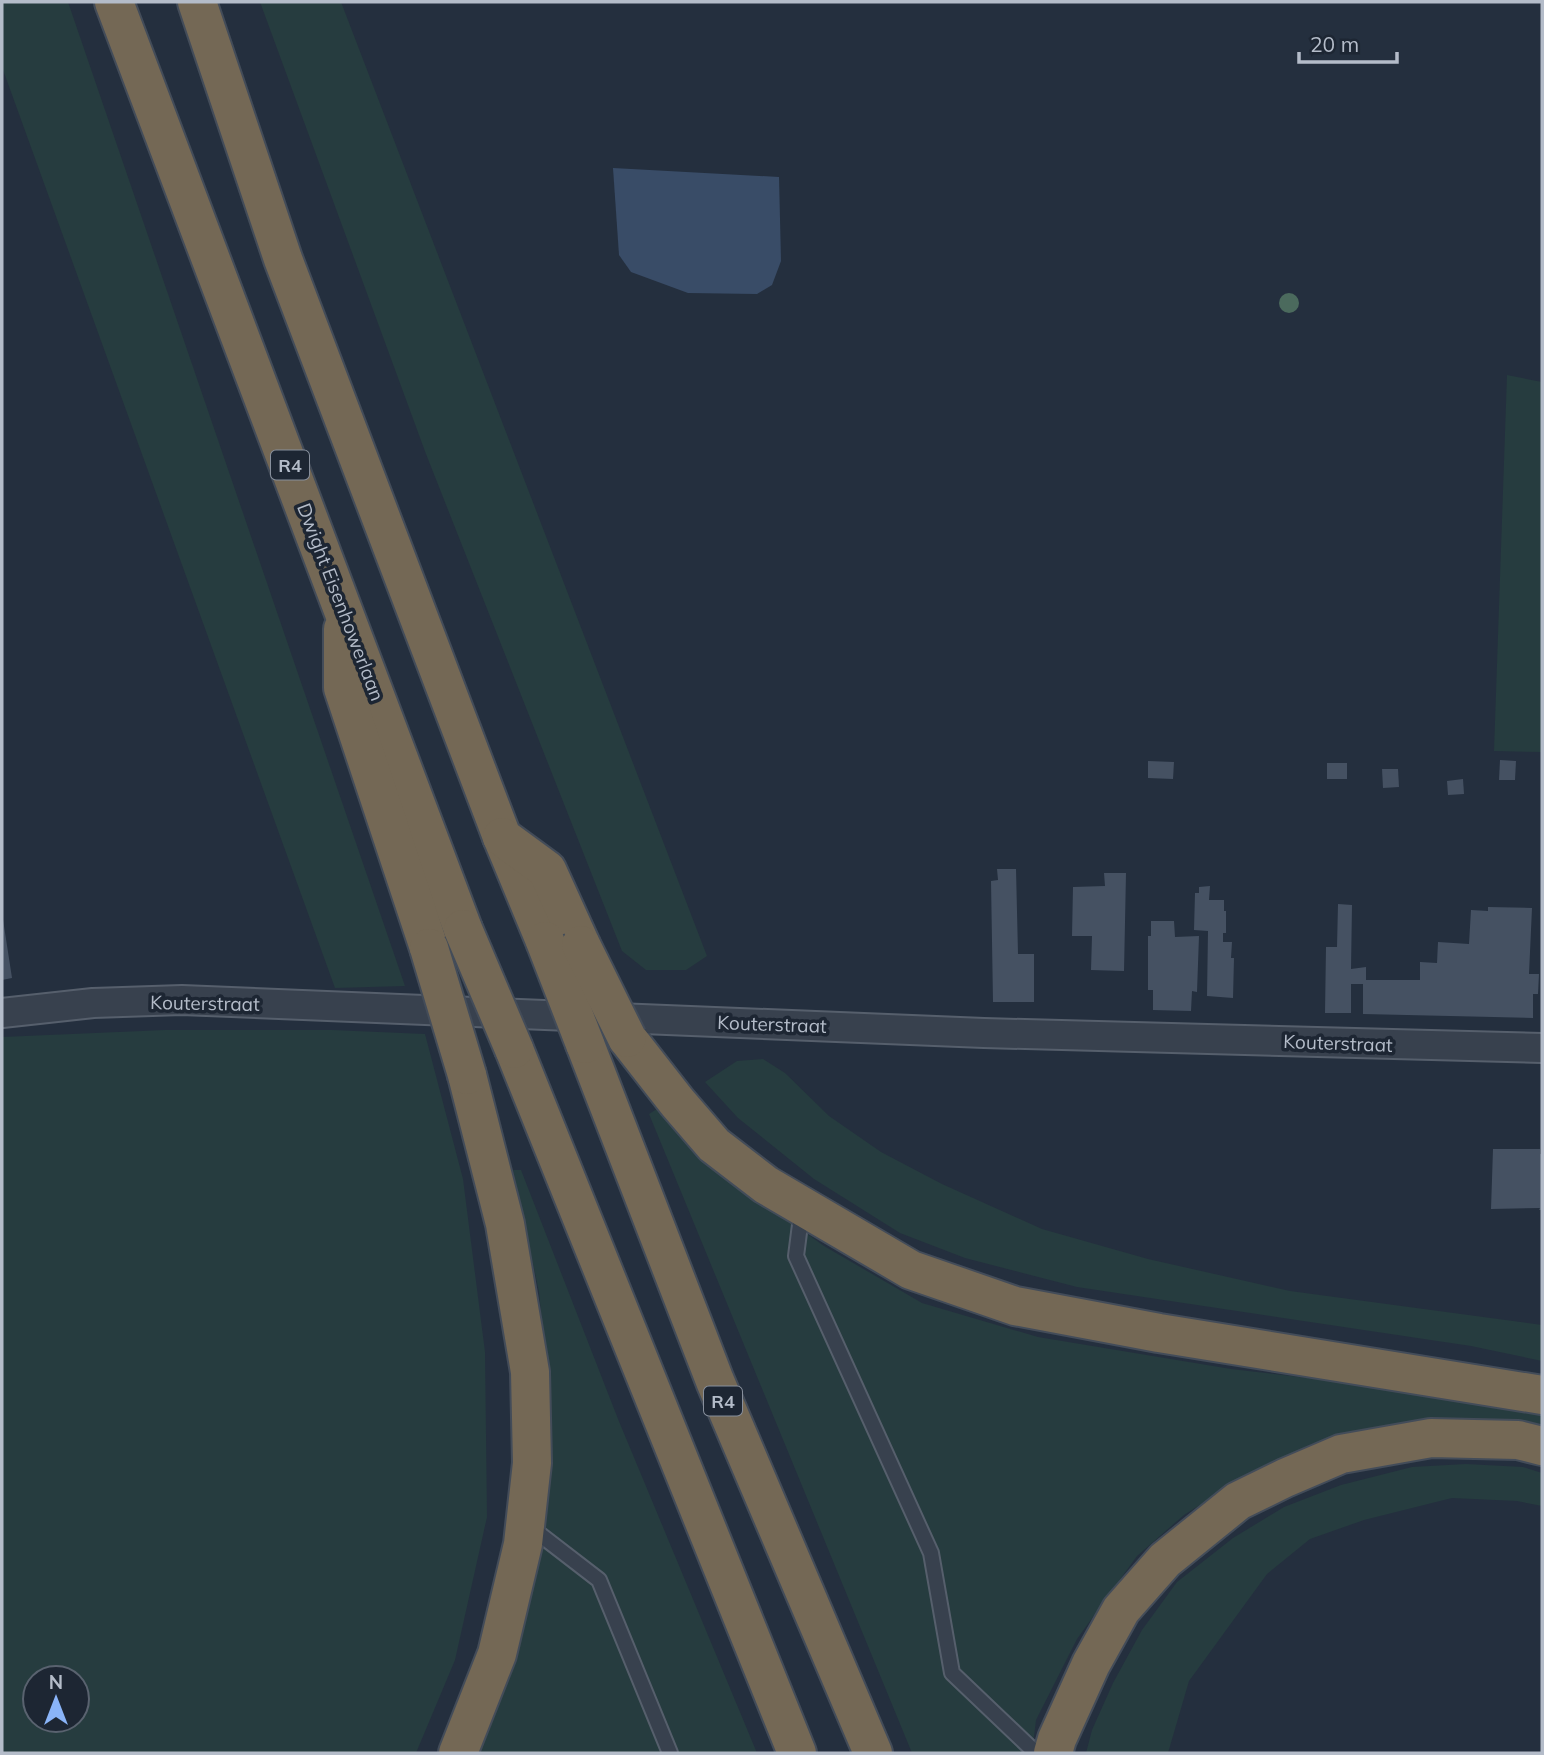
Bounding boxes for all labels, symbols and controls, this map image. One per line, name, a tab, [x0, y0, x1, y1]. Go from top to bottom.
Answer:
scale bar	[1299, 21, 1397, 65]
text: 20 m	[1310, 31, 1359, 57]
road number: R4	[271, 450, 309, 480]
street label: Dwight Eisenhowerlaan	[292, 500, 390, 704]
street label: Kouterstraat	[150, 990, 260, 1016]
street label: Kouterstraat	[717, 1010, 828, 1038]
street label: Kouterstraat	[1283, 1029, 1394, 1057]
road number: R4	[704, 1386, 742, 1416]
north arrow	[21, 1664, 91, 1734]
text: N	[49, 1670, 63, 1694]

